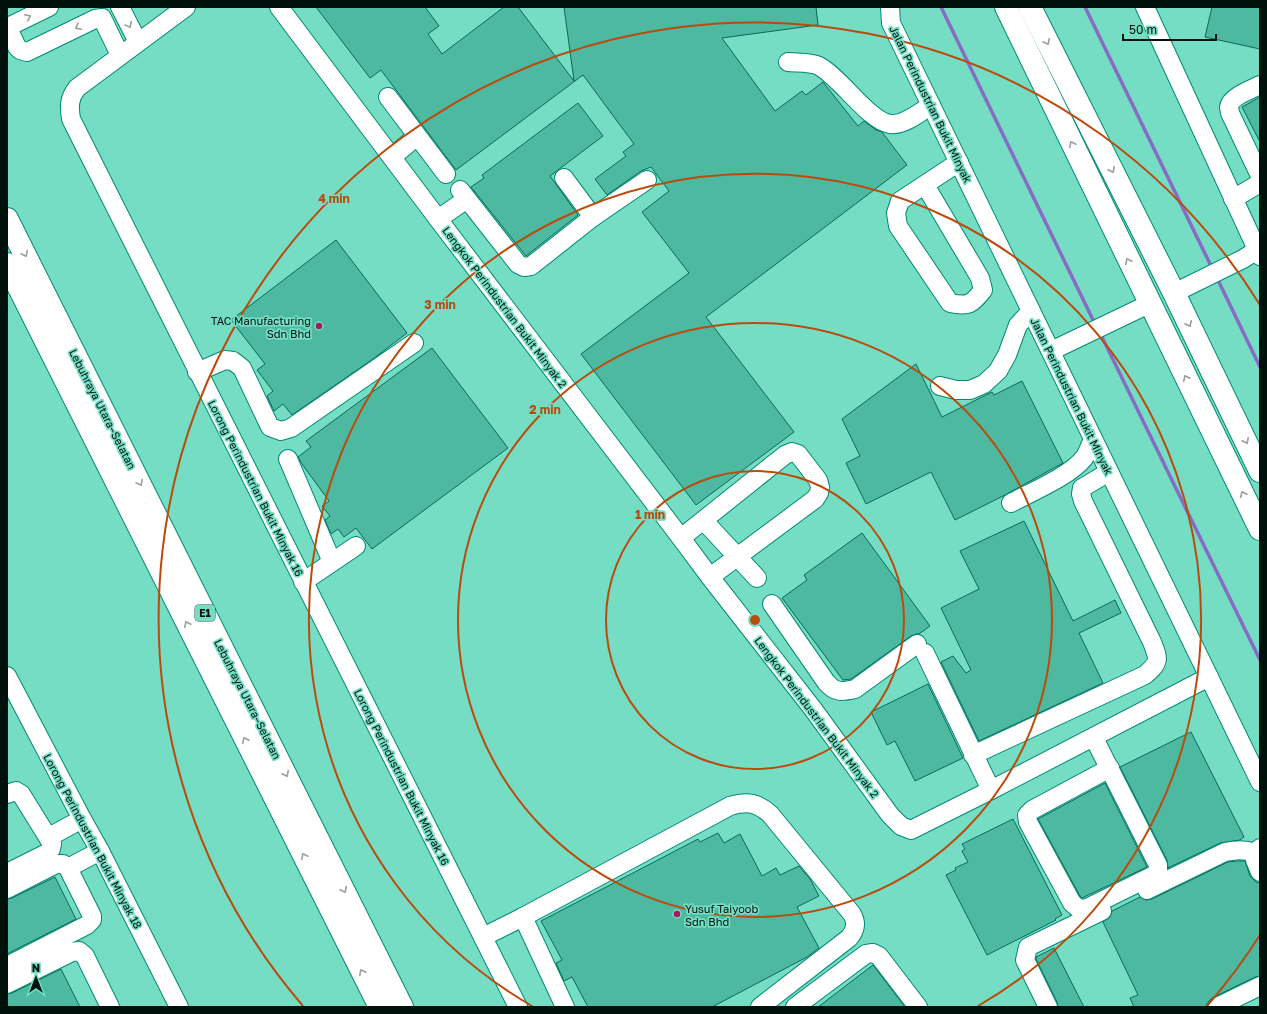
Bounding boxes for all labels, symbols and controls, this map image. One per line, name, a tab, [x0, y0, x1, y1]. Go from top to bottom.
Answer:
one-way arrow	[24, 14, 32, 22]
scale bar	[1123, 16, 1216, 42]
one-way arrow	[124, 21, 132, 28]
one-way arrow	[75, 22, 83, 30]
text: 50 m	[1129, 22, 1157, 37]
street label: Jalan Perindustrian Bukit Minyak	[887, 23, 975, 185]
one-way arrow	[1043, 38, 1050, 45]
one-way arrow	[1069, 140, 1077, 148]
one-way arrow	[1107, 166, 1115, 174]
text: 4 min	[318, 191, 350, 206]
street label: Lengkok Perindustrian Bukit Minyak 2	[440, 224, 570, 390]
one-way arrow	[20, 250, 27, 257]
one-way arrow	[1126, 257, 1133, 265]
text: 3 min	[424, 297, 456, 312]
place label: TAC Manufacturing Sdn Bhd	[211, 314, 311, 340]
street label: Jalan Perindustrian Bukit Minyak	[1028, 315, 1116, 477]
one-way arrow	[1184, 320, 1192, 328]
marker: TAC Manufacturing Sdn Bhd	[314, 321, 324, 331]
street label: Lebuhraya Utara–Selatan	[67, 347, 139, 471]
one-way arrow	[1183, 374, 1190, 382]
street label: Lorong Perindustrian Bukit Minyak 16	[206, 398, 306, 579]
text: 2 min	[529, 402, 561, 417]
one-way arrow	[1241, 437, 1249, 445]
one-way arrow	[135, 478, 142, 486]
one-way arrow	[1240, 491, 1248, 499]
text: 1 min	[635, 507, 665, 522]
road number: E1	[195, 605, 215, 621]
centre of rings	[748, 613, 762, 627]
one-way arrow	[184, 620, 192, 628]
street label: Lengkok Perindustrian Bukit Minyak 2	[752, 634, 882, 800]
street label: Lebuhraya Utara–Selatan	[212, 637, 284, 761]
street label: Lorong Perindustrian Bukit Minyak 16	[352, 687, 452, 868]
one-way arrow	[242, 737, 250, 744]
street label: Lorong Perindustrian Bukit Minyak 18	[41, 751, 145, 931]
one-way arrow	[281, 770, 289, 777]
one-way arrow	[301, 853, 308, 860]
one-way arrow	[339, 886, 347, 894]
place label: Yusuf Taiyoob Sdn Bhd	[685, 902, 758, 928]
marker: Yusuf Taiyoob Sdn Bhd	[672, 909, 682, 919]
north arrow	[16, 958, 56, 998]
text: N	[32, 961, 40, 974]
one-way arrow	[359, 969, 367, 976]

